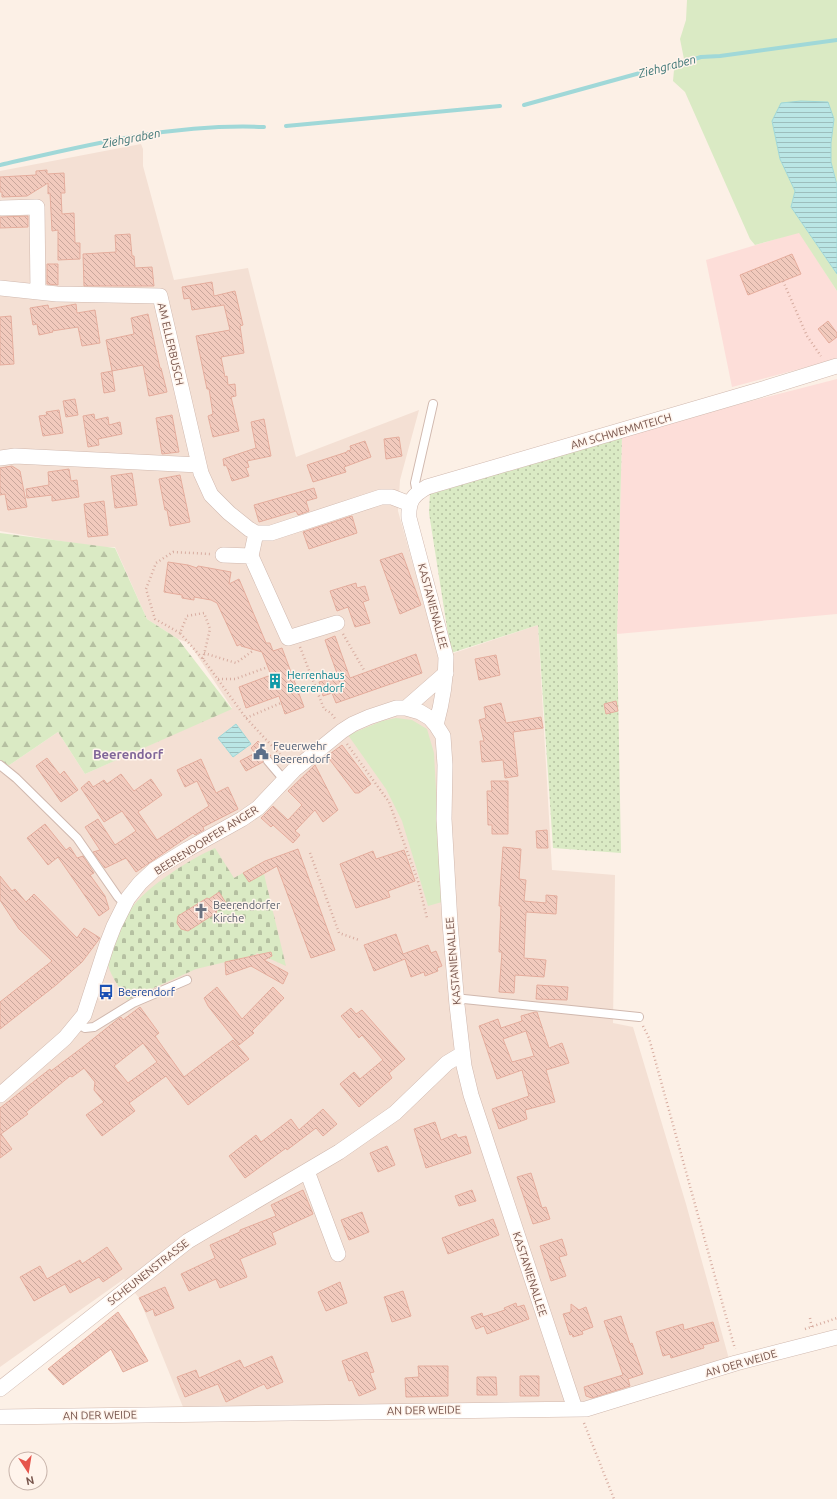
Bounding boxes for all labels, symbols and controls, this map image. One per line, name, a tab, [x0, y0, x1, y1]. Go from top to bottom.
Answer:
water label: Ziehgraben	[636, 52, 697, 80]
water label: Ziehgraben	[100, 126, 161, 150]
street label: AM ELLERBUSCH	[156, 302, 186, 386]
street label: AM SCHWEMMTEICH	[569, 411, 673, 451]
street label: KASTANIENALLEE	[416, 562, 450, 650]
place label: Herrenhaus Beerendorf	[287, 669, 345, 694]
building icon: Herrenhaus Beerendorf	[266, 672, 284, 690]
place label: Feuerwehr Beerendorf	[273, 740, 331, 765]
public building icon: Feuerwehr Beerendorf	[252, 743, 270, 761]
district label: Beerendorf	[93, 747, 164, 761]
street label: BEERENDORFER ANGER	[152, 803, 260, 877]
place label: Beerendorfer Kirche	[213, 899, 281, 924]
church icon: Beerendorfer Kirche	[192, 902, 210, 920]
street label: KASTANIENALLEE	[443, 917, 463, 1005]
bus stop icon: Beerendorf	[97, 983, 115, 1001]
place label: Beerendorf	[118, 986, 176, 998]
street label: KASTANIENALLEE	[511, 1230, 549, 1318]
street label: SCHEUNENSTRASSE	[105, 1237, 191, 1307]
street label: AN DER WEIDE	[704, 1347, 778, 1379]
street label: AN DER WEIDE	[387, 1403, 461, 1417]
street label: AN DER WEIDE	[63, 1408, 137, 1422]
north arrow	[8, 1451, 48, 1491]
text: N	[25, 1474, 35, 1488]

